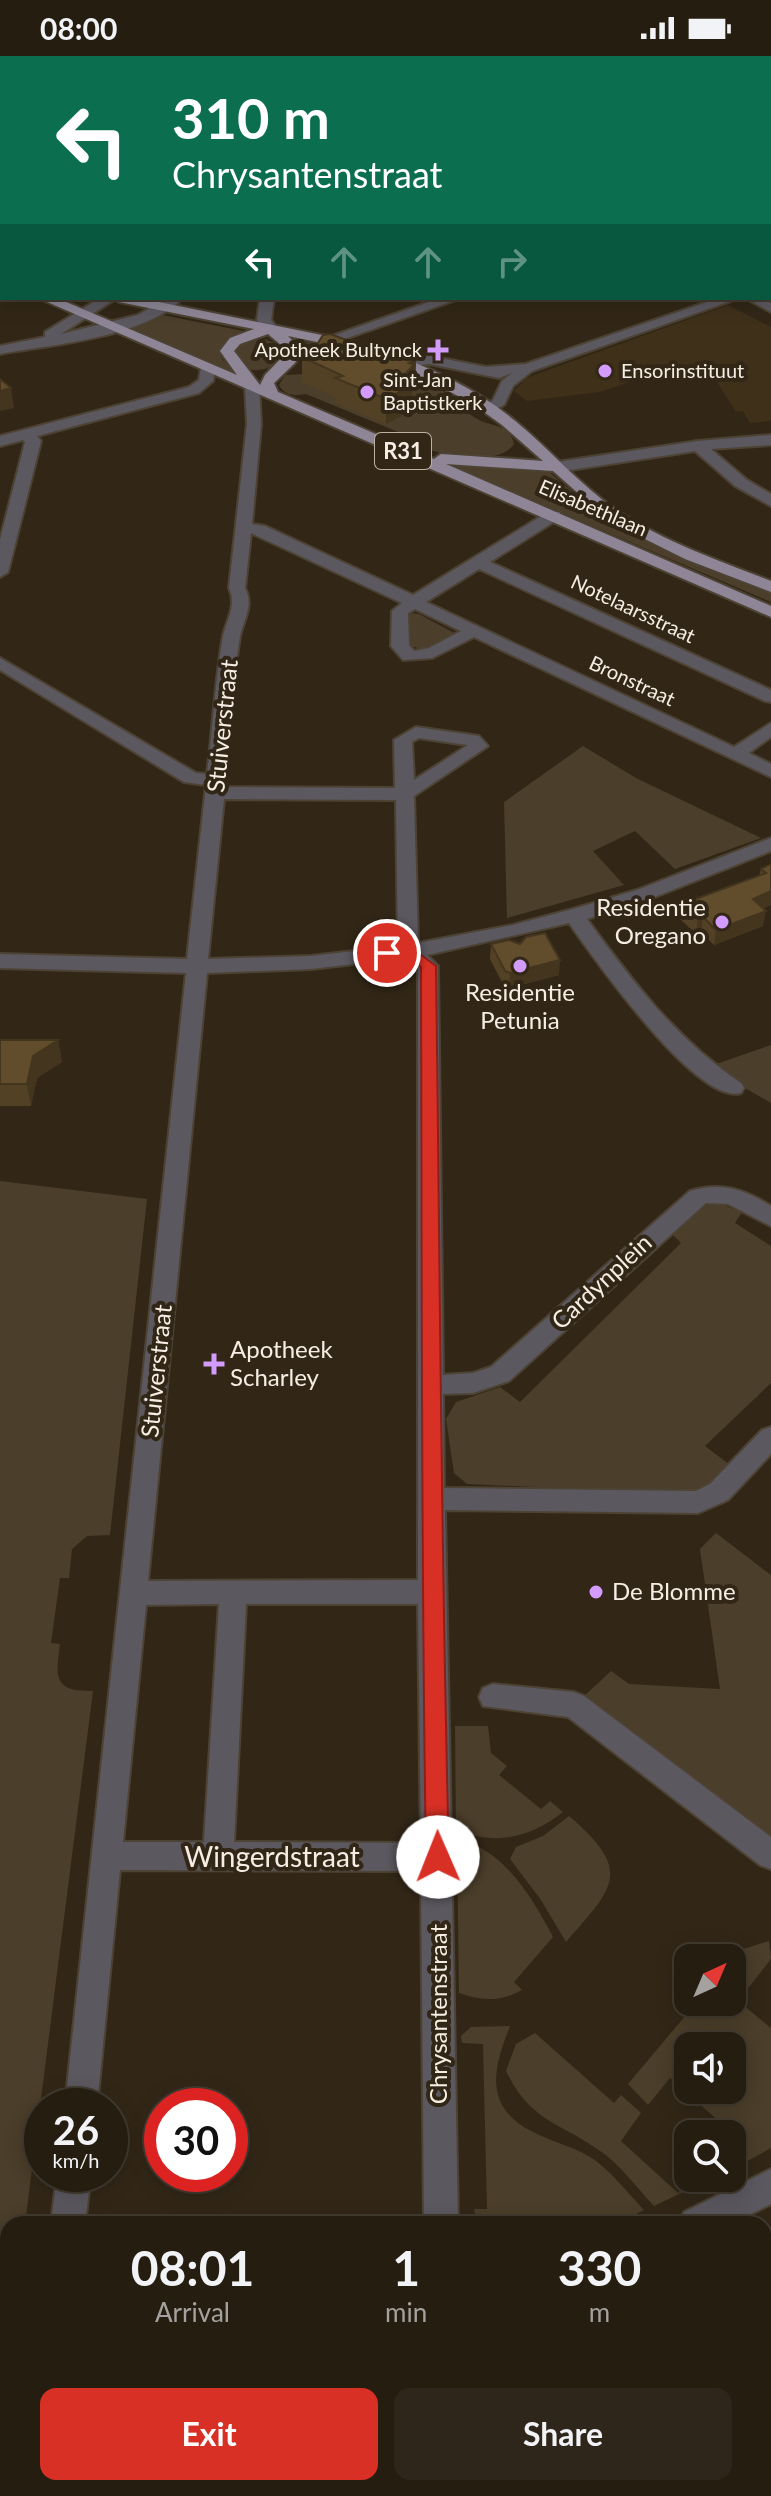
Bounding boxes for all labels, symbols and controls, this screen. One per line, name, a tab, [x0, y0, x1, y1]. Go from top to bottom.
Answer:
text: 08:00	[40, 10, 117, 46]
text: 310 m	[172, 84, 330, 151]
icon: left	[40, 88, 144, 192]
text: Chrysantenstraat	[172, 152, 442, 196]
icon: left	[238, 240, 282, 284]
icon: ahead	[322, 240, 366, 284]
icon: ahead	[406, 240, 450, 284]
icon: right	[490, 240, 534, 284]
place label: Apotheek Bultynck	[254, 337, 423, 361]
marker: Apotheek Bultynck	[429, 341, 447, 359]
place label: Ensorinstituut	[621, 358, 744, 382]
marker: Ensorinstituut	[596, 362, 614, 380]
place label: Sint-Jan Baptistkerk	[383, 367, 483, 414]
marker: Sint-Jan Baptistkerk	[358, 383, 376, 401]
road number: R31	[375, 433, 431, 469]
street label: Elisabethlaan	[536, 473, 651, 541]
street label: Notelaarsstraat	[568, 569, 699, 647]
street label: Bronstraat	[586, 650, 679, 710]
street label: Stuiverstraat	[200, 658, 243, 794]
place label: Residentie Oregano	[596, 892, 706, 949]
marker: Residentie Oregano	[713, 913, 731, 931]
pin	[353, 919, 421, 987]
icon: arrive	[365, 931, 409, 975]
marker: Residentie Petunia	[511, 957, 529, 975]
place label: Residentie Petunia	[465, 977, 575, 1034]
street label: Cardynplein	[545, 1227, 657, 1335]
street label: Stuiverstraat	[134, 1303, 177, 1439]
place label: Apotheek Scharley	[230, 1334, 333, 1391]
marker: Apotheek Scharley	[205, 1355, 223, 1373]
place label: De Blomme	[612, 1576, 736, 1605]
marker: De Blomme	[587, 1583, 605, 1601]
position arrow	[396, 1815, 480, 1899]
street label: Wingerdstraat	[184, 1839, 360, 1873]
street label: Chrysantenstraat	[423, 1923, 452, 2104]
north arrow	[674, 1944, 746, 2016]
map controls	[674, 1944, 746, 2192]
button: sound	[674, 2032, 746, 2104]
speed limit sign: 30	[144, 2088, 248, 2192]
text: 26	[53, 2106, 99, 2154]
button: search	[674, 2120, 746, 2192]
text: km/h	[53, 2148, 99, 2172]
text: 08:01	[131, 2239, 254, 2296]
text: 1	[392, 2239, 420, 2296]
text: 330	[558, 2239, 641, 2296]
text: Arrival	[155, 2296, 230, 2328]
text: min	[385, 2296, 427, 2328]
text: m	[589, 2296, 610, 2328]
button: Exit	[40, 2388, 378, 2480]
button: Share	[394, 2388, 732, 2480]

